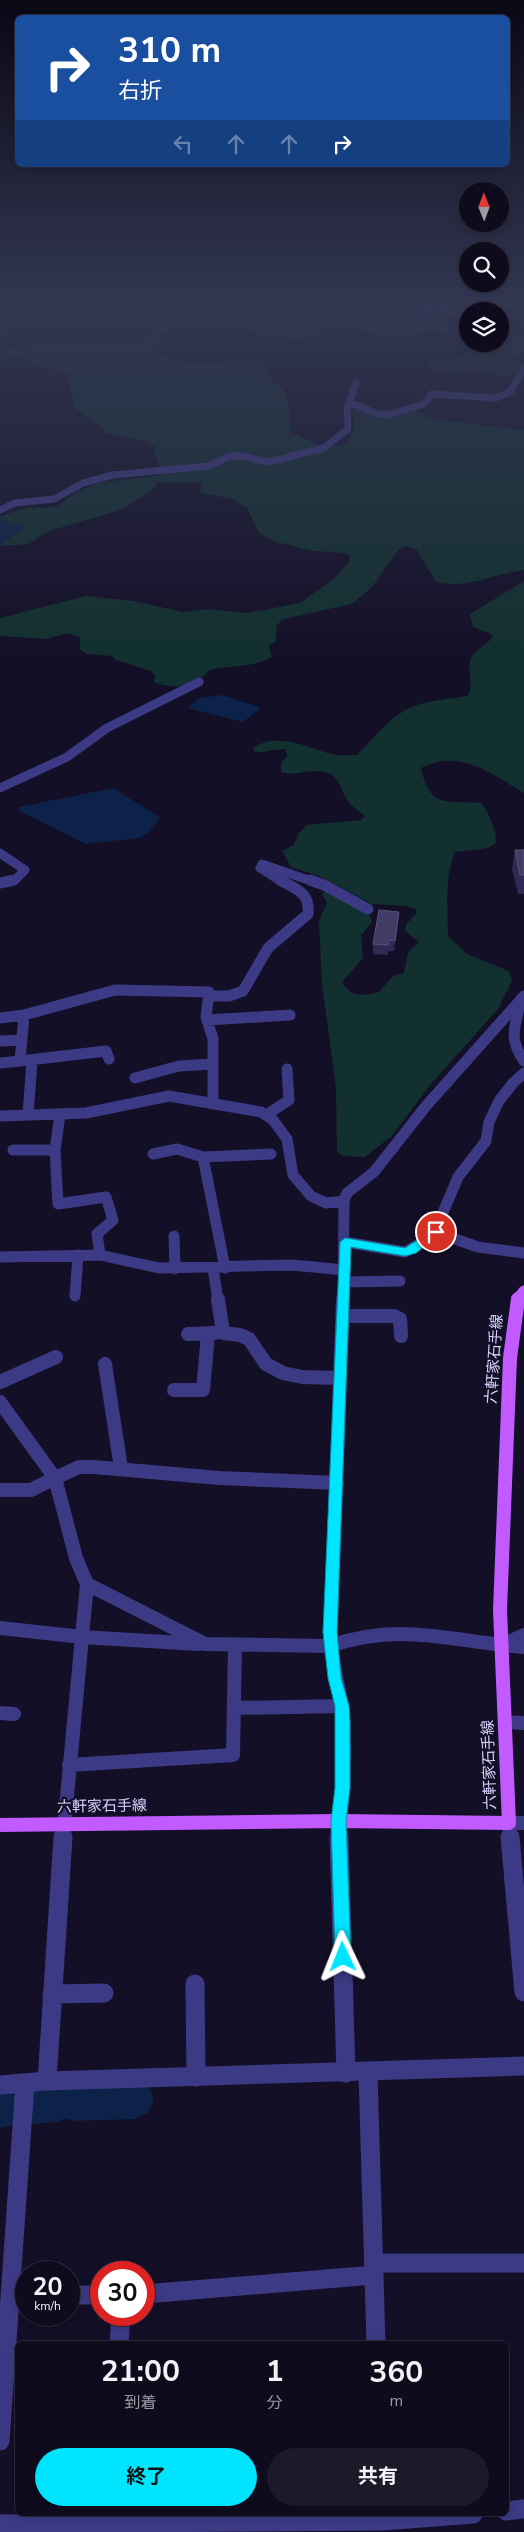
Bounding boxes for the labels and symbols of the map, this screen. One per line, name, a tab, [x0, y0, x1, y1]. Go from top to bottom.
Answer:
north arrow	[459, 182, 509, 232]
pin	[415, 1211, 457, 1253]
street label: 六軒家石手線	[481, 1313, 507, 1405]
street label: 六軒家石手線	[477, 1720, 501, 1810]
street label: 六軒家石手線	[57, 1795, 147, 1817]
position arrow	[316, 1930, 368, 1982]
speed limit sign: 30	[90, 2261, 155, 2326]

